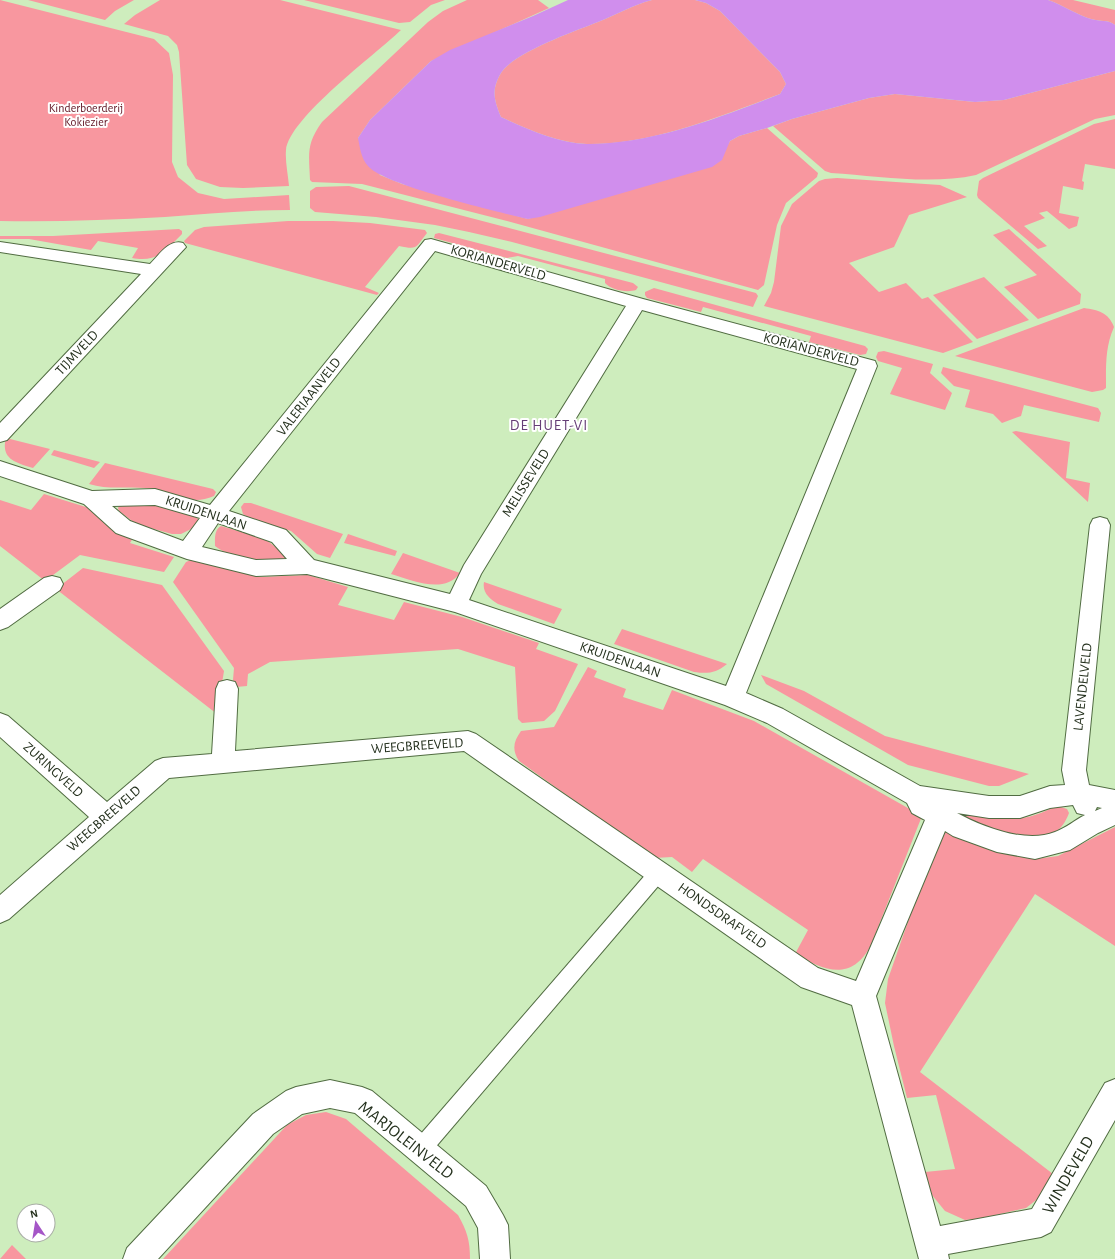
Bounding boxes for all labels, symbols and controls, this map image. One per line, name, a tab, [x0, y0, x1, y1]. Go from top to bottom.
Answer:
park label: Kinderboerderij Kokiezier	[49, 102, 123, 128]
street label: KORIANDERVELD	[449, 243, 547, 283]
street label: TIJMVELD	[53, 328, 101, 378]
street label: KORIANDERVELD	[762, 331, 860, 369]
street label: VALERIAANVELD	[274, 355, 344, 439]
district label: DE HUET-VI	[510, 418, 588, 433]
street label: MELISSEVELD	[500, 447, 552, 519]
street label: KRUIDENLAAN	[164, 493, 248, 533]
street label: KRUIDENLAAN	[578, 640, 662, 680]
street label: LAVENDELVELD	[1071, 642, 1095, 732]
street label: WEEGBREEVELD	[370, 736, 464, 756]
street label: ZURINGVELD	[20, 740, 86, 800]
street label: WEEGBREEVELD	[65, 783, 143, 855]
street label: HONDSDRAFVELD	[675, 880, 769, 952]
street label: MARJOLEINVELD	[355, 1098, 457, 1182]
street label: WINDEVELD	[1039, 1133, 1097, 1217]
north arrow	[16, 1203, 56, 1243]
text: N	[29, 1208, 39, 1220]

